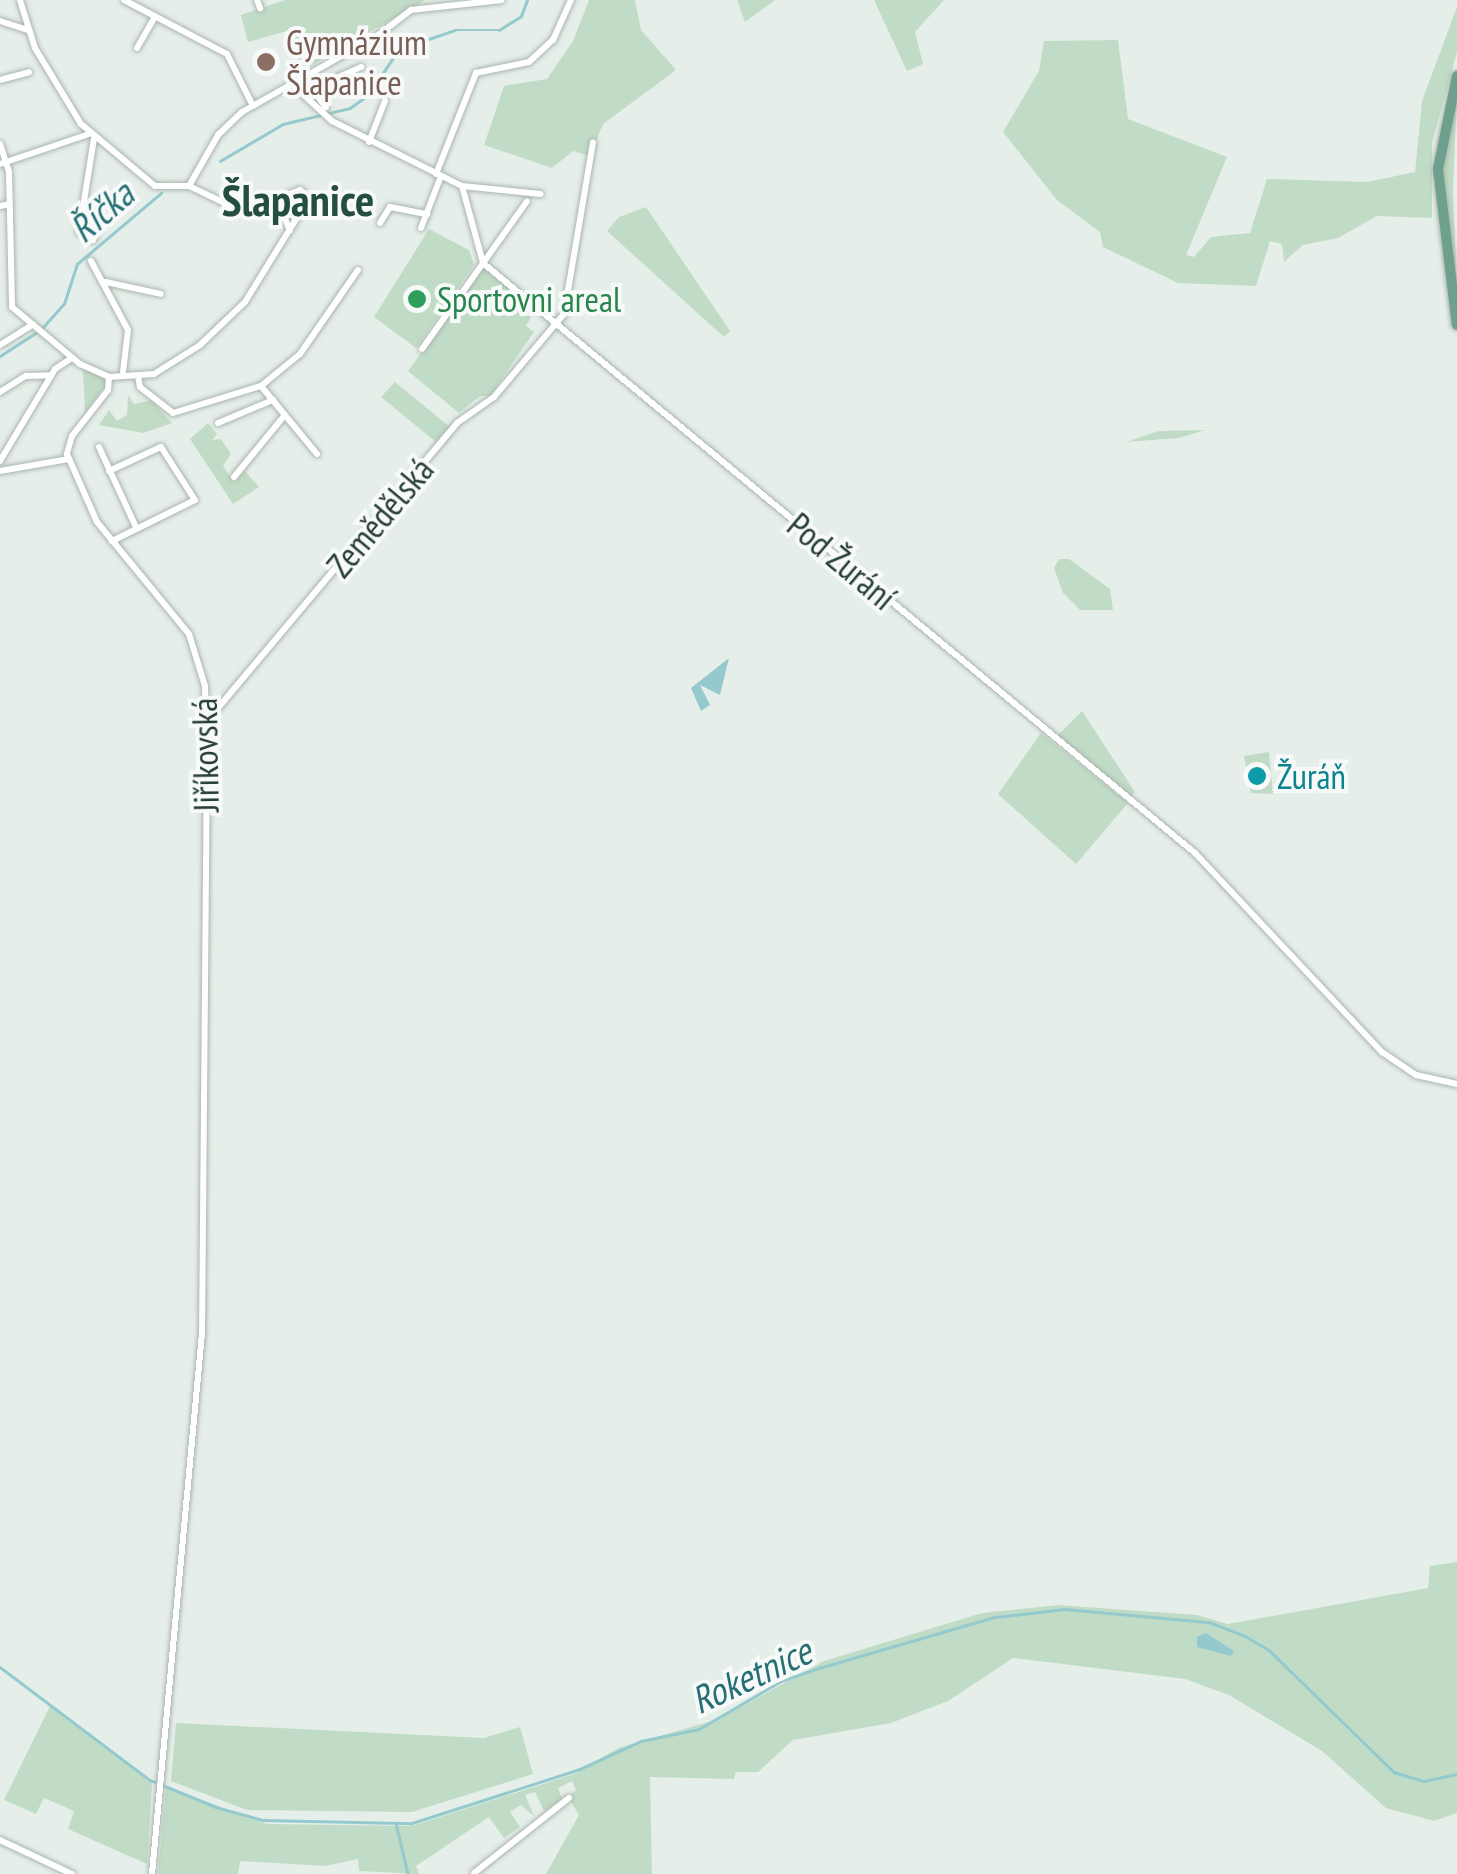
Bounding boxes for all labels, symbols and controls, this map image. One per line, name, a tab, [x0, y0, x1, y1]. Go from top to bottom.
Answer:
place label: Gymnázium Šlapanice	[286, 21, 427, 103]
marker: Gymnázium Šlapanice	[255, 51, 277, 73]
water label: Říčka	[60, 171, 142, 251]
district label: Šlapanice	[222, 173, 374, 227]
place label: Sportovni areal	[437, 278, 621, 320]
marker: Sportovni areal	[406, 288, 428, 310]
street label: Zemědělská	[318, 449, 442, 585]
street label: Pod Žurání	[779, 503, 905, 619]
street label: Jiříkovská	[183, 698, 227, 812]
place label: Žuráň	[1277, 755, 1346, 797]
marker: Žuráň	[1246, 765, 1268, 787]
water label: Roketnice	[684, 1627, 818, 1723]

